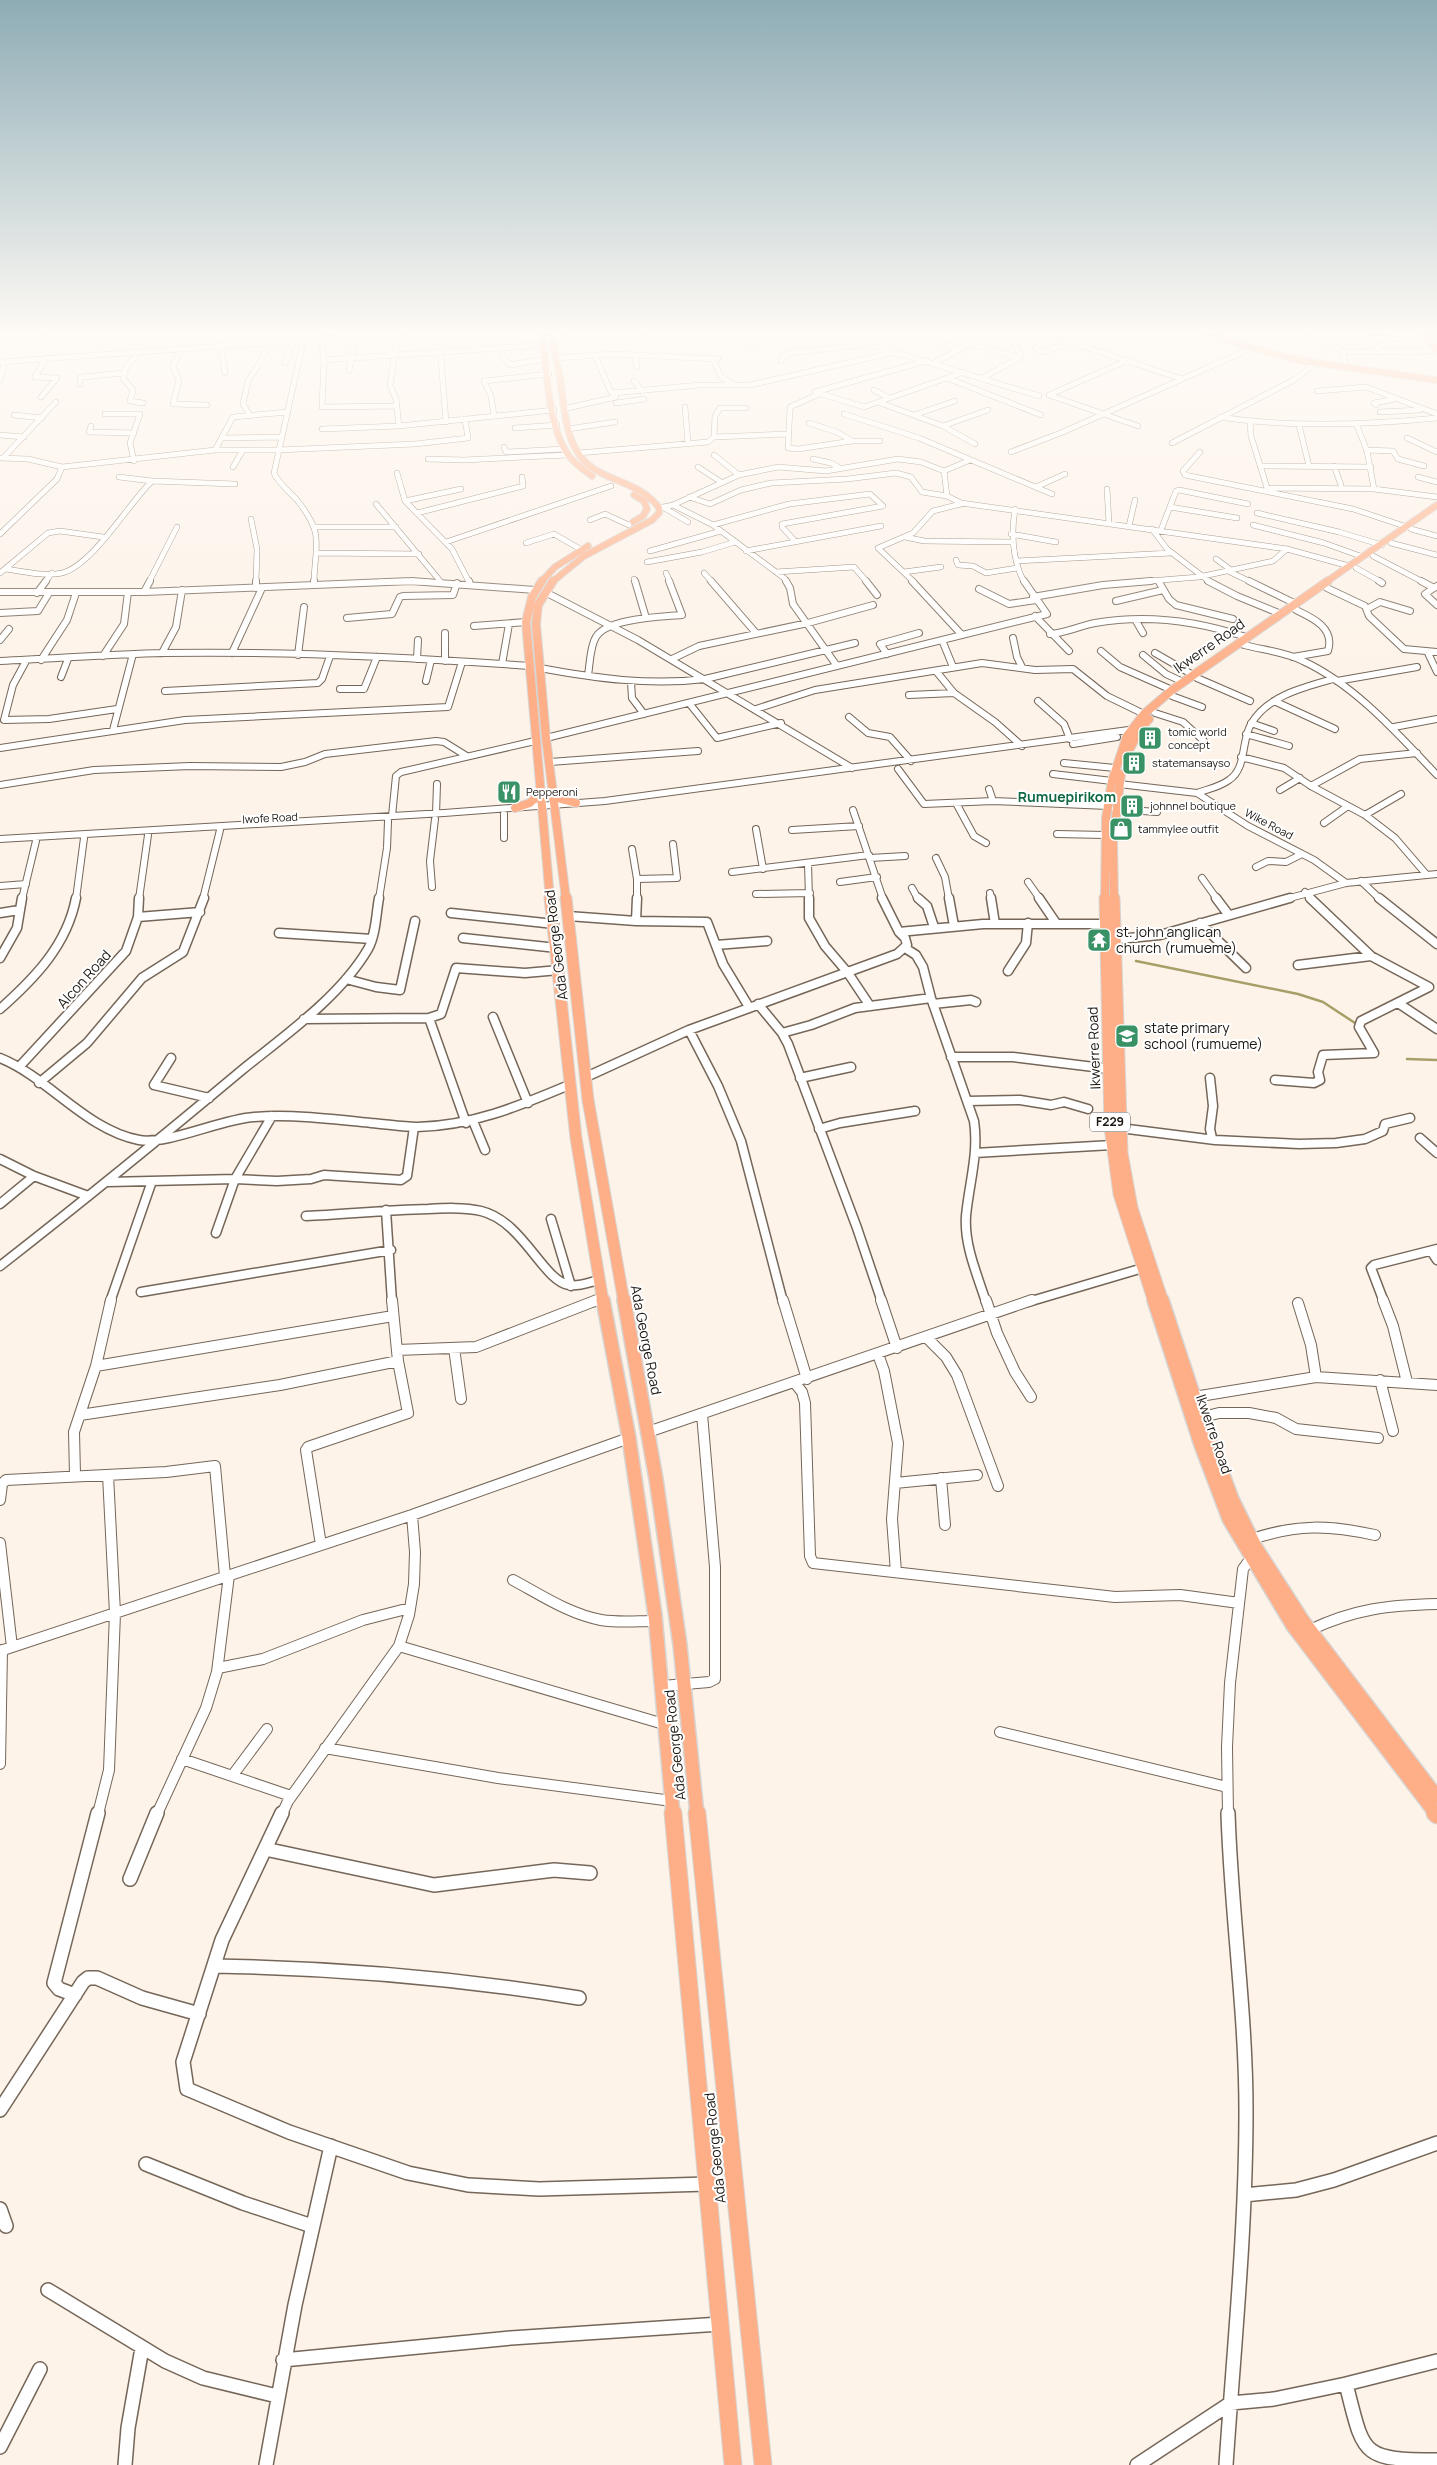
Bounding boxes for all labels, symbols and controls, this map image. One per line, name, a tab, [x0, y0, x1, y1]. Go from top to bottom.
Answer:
street label: Ikwerre Road	[1169, 614, 1248, 677]
place label: tomic world concept	[1168, 724, 1227, 752]
building icon: tomic world concept	[1137, 725, 1163, 751]
building icon: statemansayso	[1121, 750, 1147, 776]
place label: statemansayso	[1152, 755, 1231, 770]
restaurant icon: Pepperoni	[496, 779, 522, 805]
place label: Pepperoni	[526, 784, 578, 799]
district label: Rumuepirikom	[1018, 787, 1116, 806]
building icon: johnnel boutique	[1119, 793, 1145, 819]
place label: johnnel boutique	[1149, 798, 1237, 813]
street label: Wike Road	[1242, 805, 1296, 843]
street label: Iwofe Road	[242, 809, 298, 826]
shop icon: tammylee outfit	[1108, 816, 1134, 842]
place label: tammylee outfit	[1138, 821, 1219, 836]
street label: Ada George Road	[539, 889, 572, 1001]
place label: st. john anglican church (rumueme)	[1116, 922, 1237, 957]
temple icon: st. john anglican church (rumueme)	[1086, 927, 1112, 953]
street label: Alcon Road	[52, 945, 115, 1012]
street label: Ikwerre Road	[1083, 1006, 1104, 1090]
place label: state primary school (rumueme)	[1144, 1018, 1263, 1053]
school or university icon: state primary school (rumueme)	[1114, 1023, 1140, 1049]
road number: F229	[1090, 1112, 1130, 1132]
street label: Ada George Road	[627, 1283, 666, 1396]
street label: Ikwerre Road	[1192, 1392, 1237, 1476]
street label: Ada George Road	[659, 1689, 690, 1801]
street label: Ada George Road	[699, 2092, 730, 2204]

